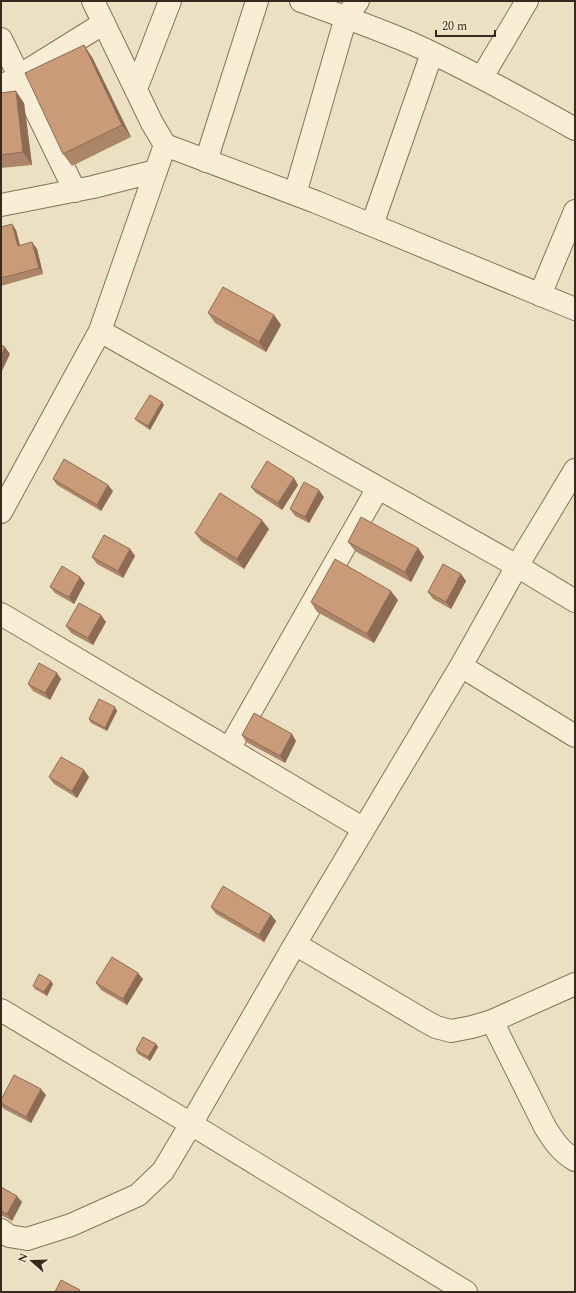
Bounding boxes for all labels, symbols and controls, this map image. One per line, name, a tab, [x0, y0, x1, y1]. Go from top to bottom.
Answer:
scale bar	[436, 12, 495, 38]
text: 20 m	[442, 17, 467, 36]
north arrow	[12, 1241, 52, 1281]
text: N	[14, 1251, 33, 1265]

